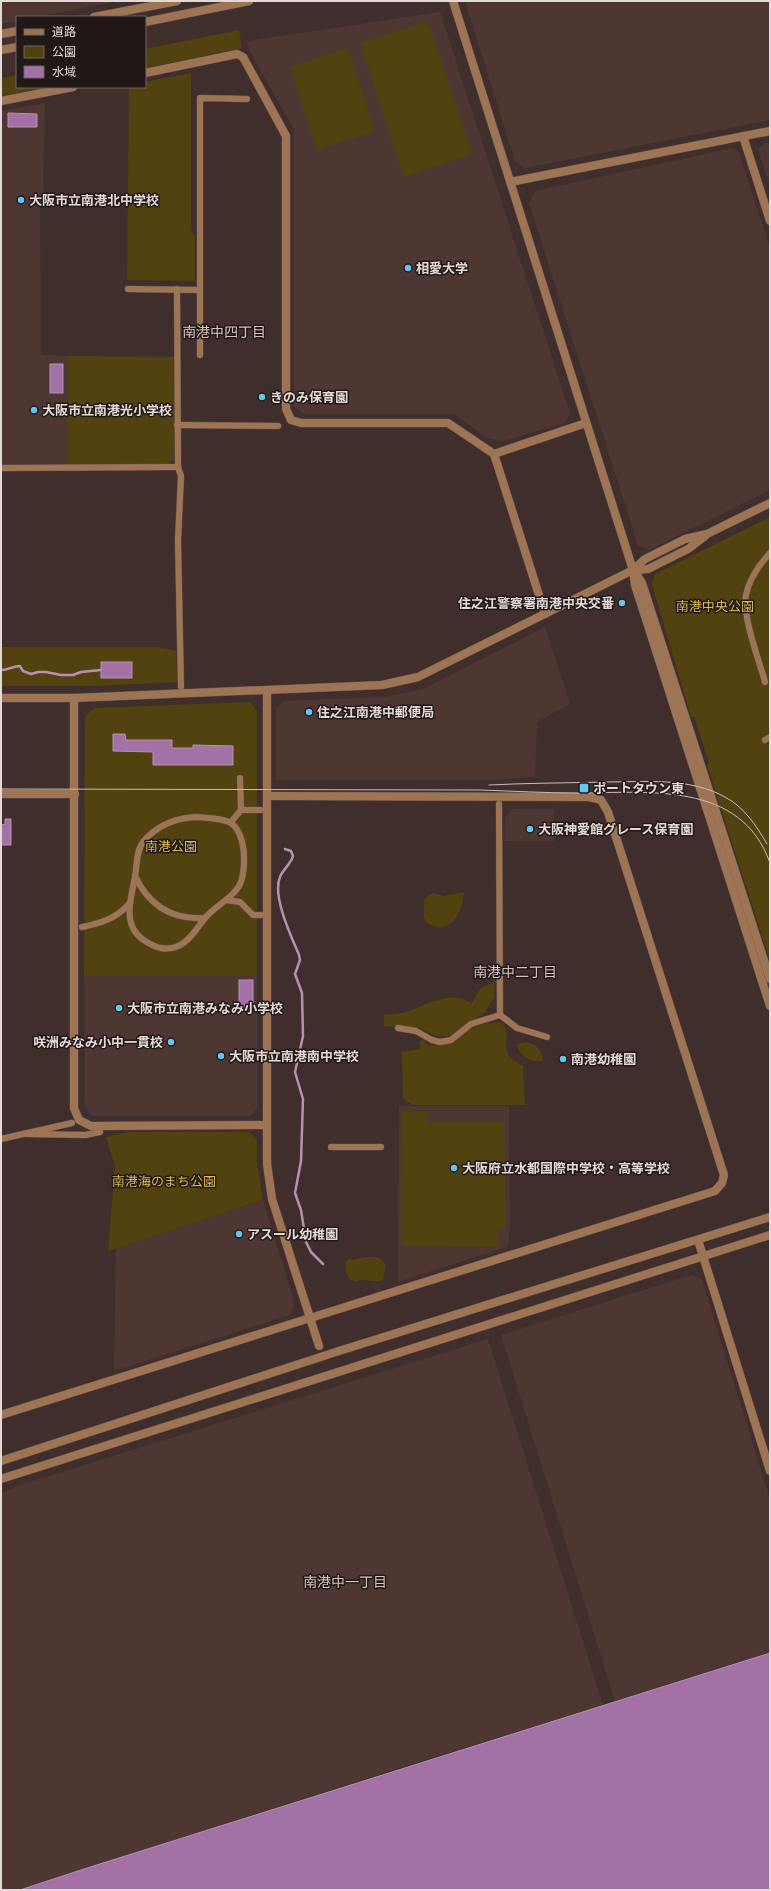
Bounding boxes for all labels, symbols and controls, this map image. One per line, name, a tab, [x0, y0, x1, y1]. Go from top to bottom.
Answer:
legend	[16, 16, 146, 88]
text: 道路	[52, 23, 76, 40]
text: 公園	[52, 43, 76, 60]
text: 水域	[52, 63, 76, 80]
place label: 大阪市立南港北中学校	[29, 191, 159, 209]
marker: 大阪市立南港北中学校	[16, 195, 26, 205]
place label: 相愛大学	[416, 259, 468, 277]
marker: 相愛大学	[403, 263, 413, 273]
district label: 南港中四丁目	[182, 322, 266, 341]
place label: きのみ保育園	[270, 388, 348, 406]
marker: きのみ保育園	[257, 392, 267, 402]
place label: 大阪市立南港光小学校	[42, 401, 172, 419]
marker: 大阪市立南港光小学校	[29, 405, 39, 415]
place label: 住之江警察署南港中央交番	[458, 594, 614, 612]
park label: 南港中央公園	[676, 597, 754, 615]
marker: 住之江警察署南港中央交番	[617, 598, 627, 608]
place label: 住之江南港中郵便局	[317, 703, 434, 721]
marker: 住之江南港中郵便局	[304, 707, 314, 717]
place label: ポートタウン東	[593, 779, 684, 797]
marker: ポートタウン東	[578, 782, 590, 794]
place label: 大阪神愛館グレース保育園	[538, 820, 693, 838]
marker: 大阪神愛館グレース保育園	[525, 824, 535, 834]
park label: 南港公園	[145, 837, 197, 855]
district label: 南港中二丁目	[473, 962, 557, 981]
place label: 大阪市立南港みなみ小学校	[127, 999, 283, 1017]
marker: 大阪市立南港みなみ小学校	[114, 1003, 124, 1013]
place label: 咲洲みなみ小中一貫校	[33, 1033, 163, 1051]
marker: 咲洲みなみ小中一貫校	[166, 1037, 176, 1047]
place label: 大阪市立南港南中学校	[229, 1047, 359, 1065]
place label: 南港幼稚園	[571, 1050, 636, 1068]
marker: 大阪市立南港南中学校	[216, 1051, 226, 1061]
marker: 南港幼稚園	[558, 1054, 568, 1064]
place label: 大阪府立水都国際中学校・高等学校	[462, 1159, 670, 1177]
marker: 大阪府立水都国際中学校・高等学校	[449, 1163, 459, 1173]
park label: 南港海のまち公園	[112, 1172, 216, 1190]
place label: アスール幼稚園	[247, 1225, 338, 1243]
marker: アスール幼稚園	[234, 1229, 244, 1239]
district label: 南港中一丁目	[303, 1572, 387, 1591]

